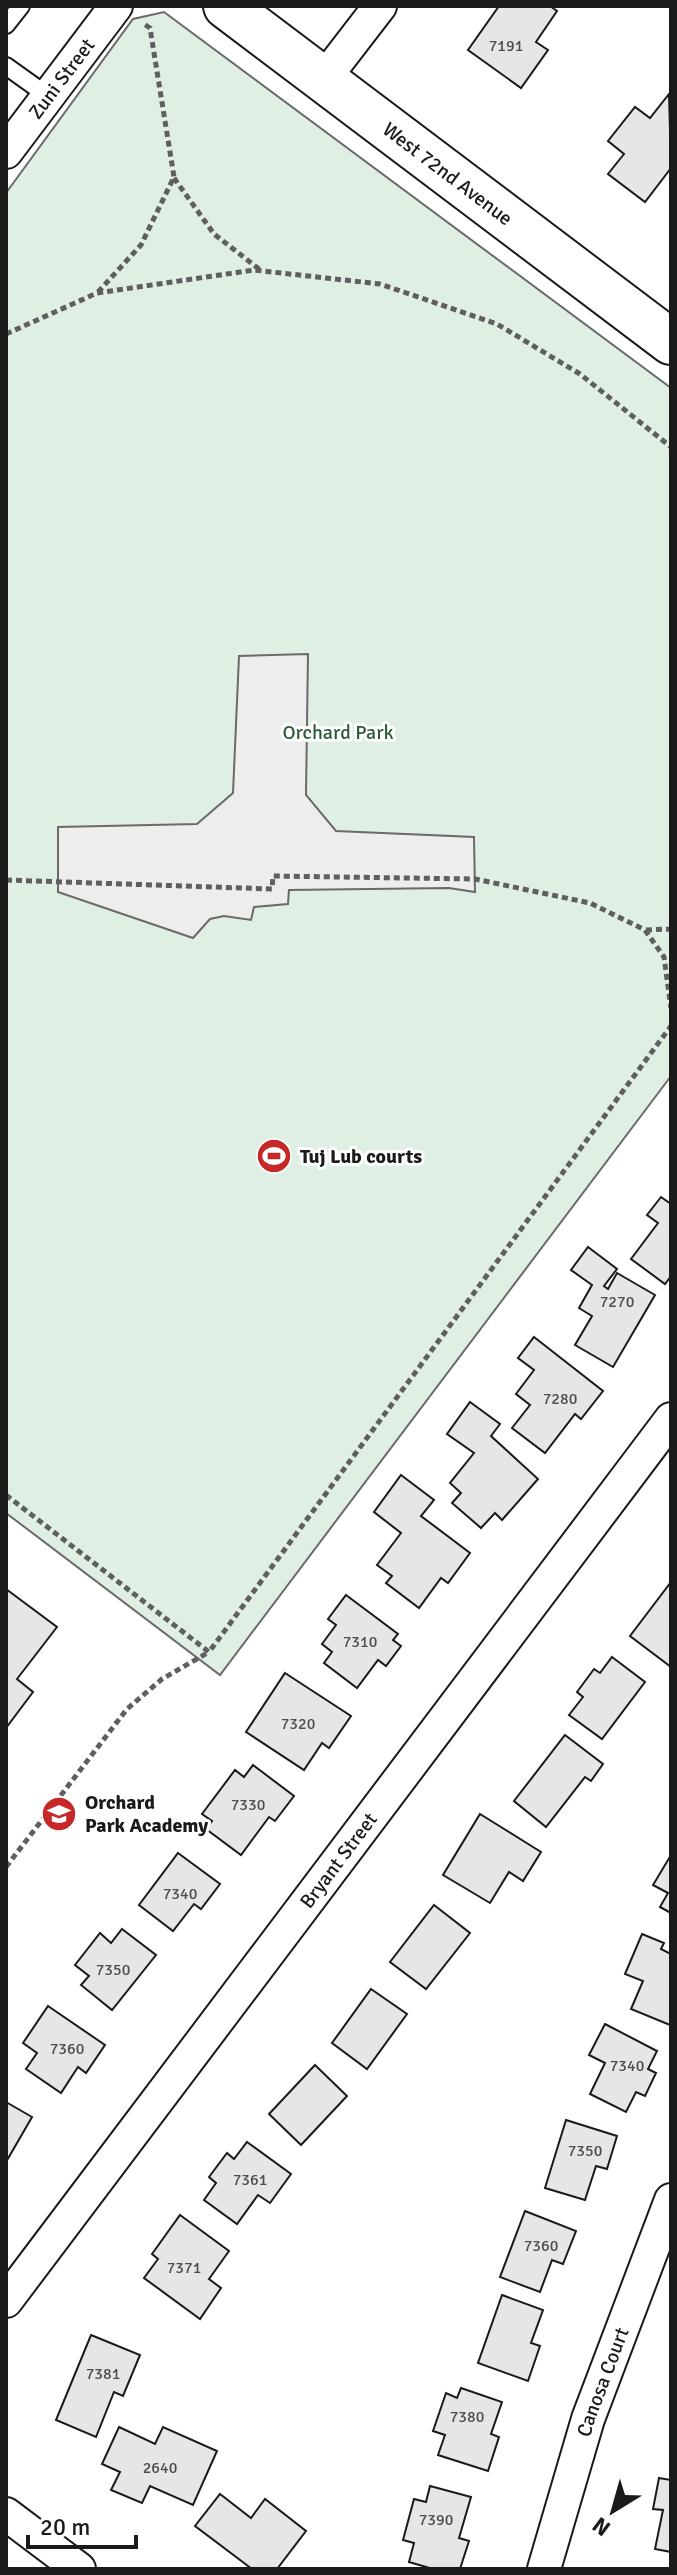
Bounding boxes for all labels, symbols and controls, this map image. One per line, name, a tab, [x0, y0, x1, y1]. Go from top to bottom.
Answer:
street label: Zuni Street	[23, 33, 100, 124]
house number: 7191	[489, 36, 523, 56]
street label: West 72nd Avenue	[378, 116, 518, 231]
park label: Orchard Park	[282, 720, 394, 745]
sports icon: Tuj Lub courts	[255, 1137, 293, 1175]
place label: Tuj Lub courts	[300, 1144, 422, 1169]
house number: 7270	[600, 1292, 634, 1312]
house number: 7280	[543, 1389, 577, 1409]
house number: 7310	[343, 1632, 377, 1652]
house number: 7320	[281, 1714, 315, 1734]
place label: Orchard Park Academy	[85, 1790, 208, 1838]
school or university icon: Orchard Park Academy	[40, 1795, 78, 1833]
house number: 7330	[231, 1795, 265, 1815]
street label: Bryant Street	[294, 1807, 382, 1913]
house number: 7340	[163, 1884, 197, 1904]
house number: 7350	[96, 1960, 130, 1980]
house number: 7360	[50, 2039, 84, 2059]
house number: 7340	[610, 2056, 644, 2076]
house number: 7350	[568, 2141, 602, 2161]
house number: 7361	[233, 2170, 267, 2190]
house number: 7360	[524, 2236, 558, 2256]
house number: 7371	[167, 2258, 201, 2278]
street label: Canosa Court	[571, 2324, 634, 2440]
house number: 7381	[86, 2364, 120, 2384]
house number: 7380	[450, 2407, 484, 2427]
house number: 2640	[143, 2458, 177, 2478]
north arrow	[573, 2471, 653, 2551]
scale bar	[28, 2499, 136, 2549]
house number: 7390	[419, 2510, 453, 2530]
text: N	[587, 2511, 616, 2542]
text: 20 m	[40, 2512, 90, 2542]

